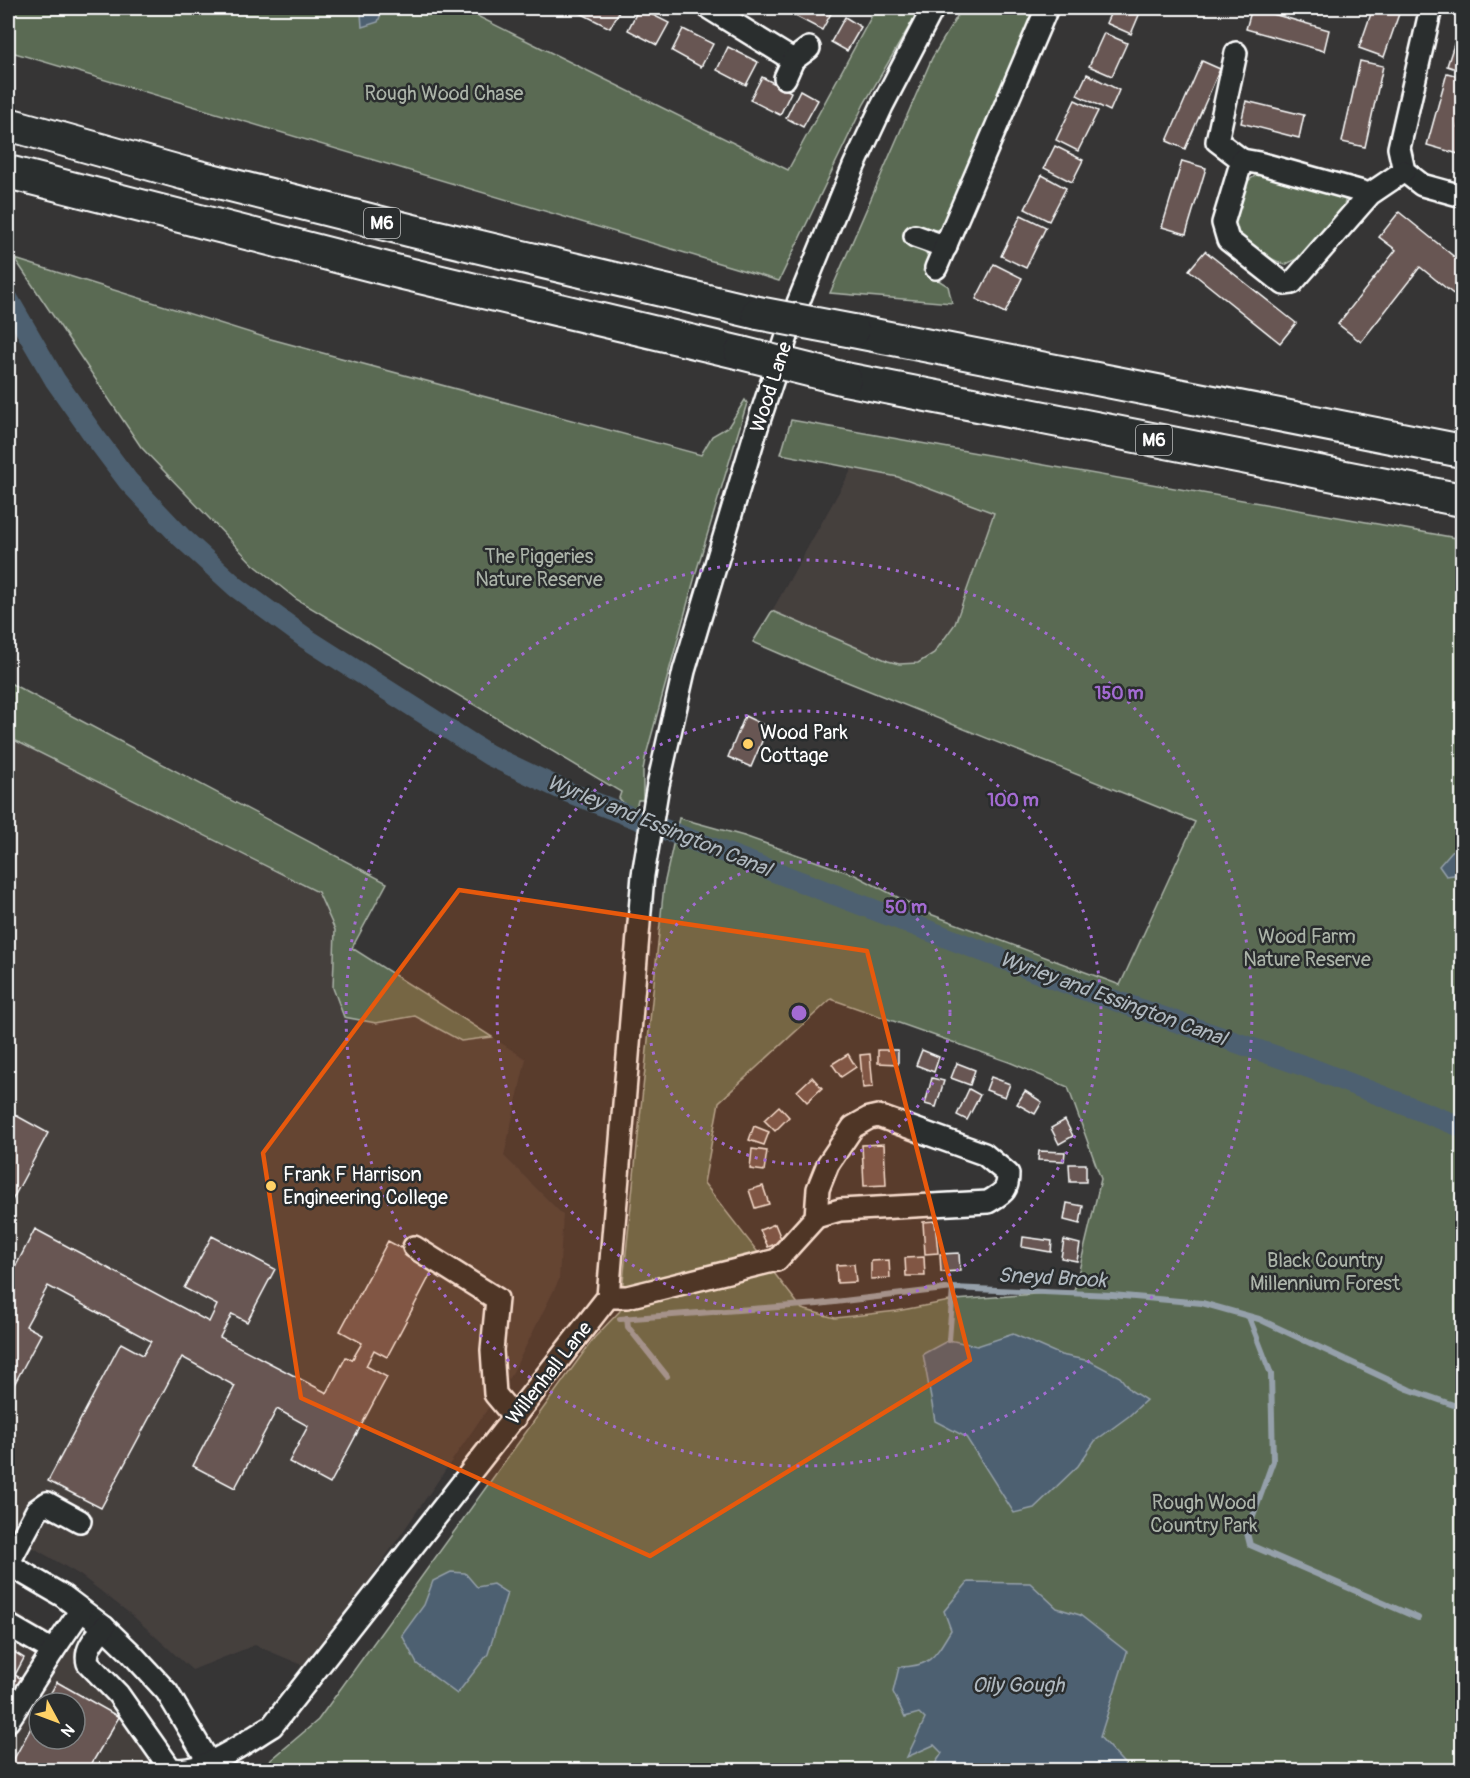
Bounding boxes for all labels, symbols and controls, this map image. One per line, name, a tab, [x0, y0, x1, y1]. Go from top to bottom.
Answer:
park label: Rough Wood Chase	[365, 81, 524, 106]
road number: M6	[364, 208, 400, 238]
street label: Wood Lane	[745, 338, 797, 436]
road number: M6	[1136, 425, 1172, 455]
park label: The Piggeries Nature Reserve	[475, 544, 603, 592]
text: 150 m	[1095, 682, 1144, 705]
place label: Wood Park Cottage	[760, 720, 848, 768]
marker: Wood Park Cottage	[741, 737, 755, 751]
water label: Wyrley and Essington Canal	[543, 769, 777, 884]
text: 100 m	[987, 789, 1039, 812]
text: 50 m	[885, 896, 927, 919]
park label: Wood Farm Nature Reserve	[1243, 924, 1371, 972]
water label: Wyrley and Essington Canal	[996, 945, 1232, 1053]
centre of rings	[789, 1003, 809, 1023]
place label: Frank F Harrison Engineering College	[283, 1162, 448, 1210]
marker: Frank F Harrison Engineering College	[264, 1179, 278, 1193]
park label: Black Country Millennium Forest	[1250, 1248, 1401, 1296]
water label: Sneyd Brook	[997, 1262, 1109, 1294]
street label: Willenhall Lane	[501, 1316, 597, 1430]
park label: Rough Wood Country Park	[1150, 1490, 1258, 1538]
water label: Oily Gough	[972, 1672, 1065, 1699]
north arrow	[27, 1691, 87, 1751]
text: N	[56, 1720, 79, 1741]

